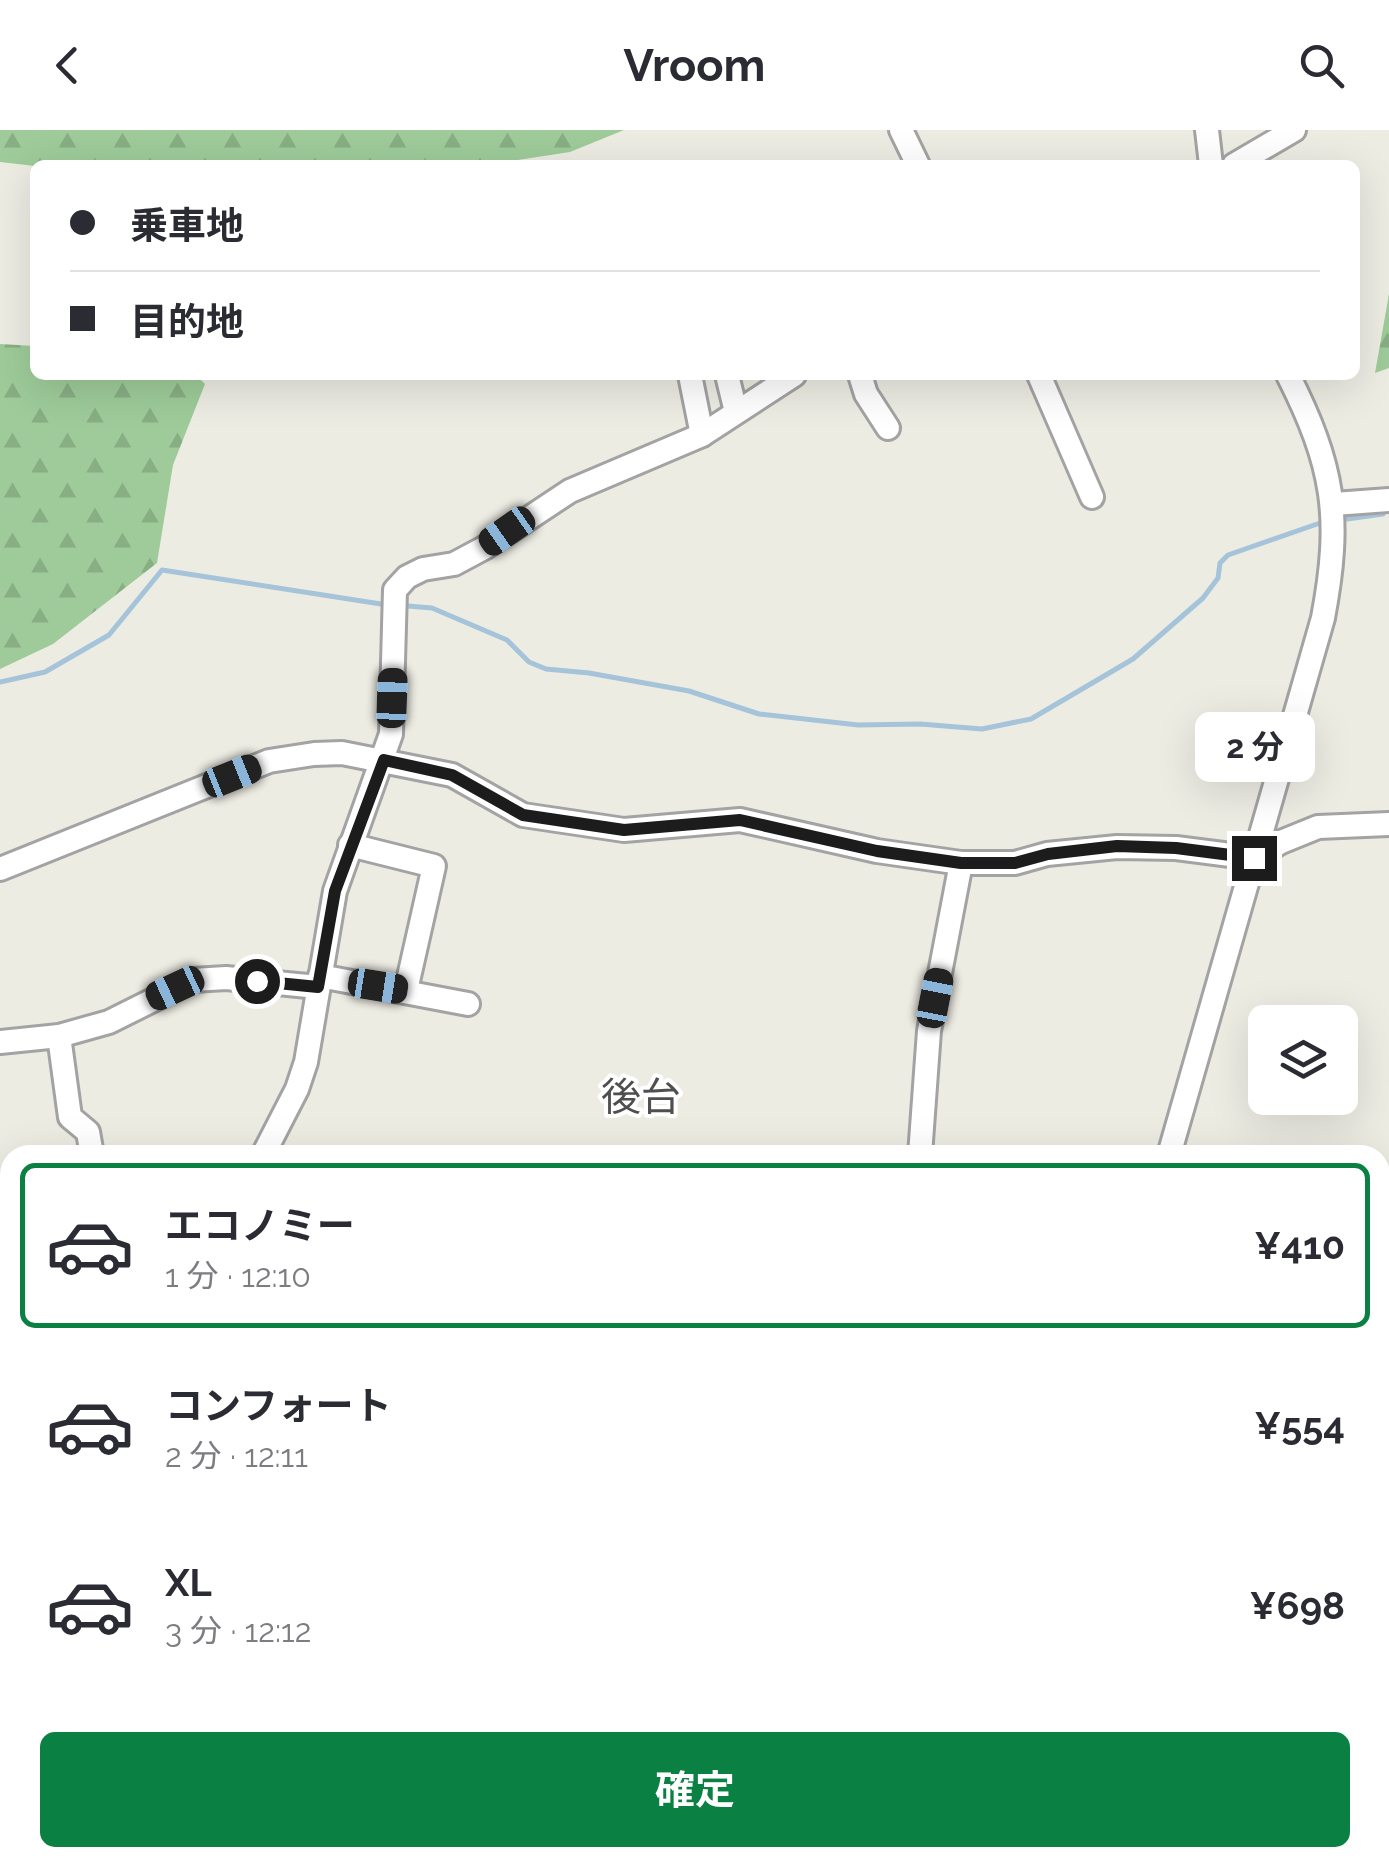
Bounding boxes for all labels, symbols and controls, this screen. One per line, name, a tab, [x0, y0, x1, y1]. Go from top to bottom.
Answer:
icon: back	[40, 38, 95, 93]
icon: search	[1294, 38, 1349, 93]
text: Vroom	[623, 39, 766, 92]
text: 乗車地	[130, 203, 244, 248]
text: 目的地	[130, 299, 244, 344]
car	[474, 502, 540, 560]
car	[376, 667, 408, 729]
callout: 2 分	[1194, 713, 1314, 783]
text: 2 分	[1226, 728, 1284, 765]
car	[199, 751, 265, 801]
route end	[1232, 836, 1277, 881]
route start	[235, 959, 280, 1004]
car	[141, 962, 209, 1014]
car	[346, 966, 410, 1006]
car	[915, 966, 955, 1030]
map controls	[1248, 1005, 1358, 1115]
button: layers	[1248, 1005, 1358, 1115]
district label: 後台	[601, 1073, 681, 1120]
icon: car	[45, 1201, 135, 1291]
text: エコノミー	[165, 1203, 355, 1248]
text: ¥410	[1254, 1223, 1345, 1268]
text: 1 分 · 12:10	[165, 1257, 311, 1294]
icon: car	[45, 1381, 135, 1471]
text: コンフォート	[165, 1383, 392, 1428]
text: ¥554	[1254, 1403, 1345, 1448]
text: 2 分 · 12:11	[165, 1437, 308, 1474]
text: XL	[165, 1560, 212, 1605]
icon: car	[45, 1561, 135, 1651]
text: ¥698	[1250, 1583, 1345, 1628]
text: 3 分 · 12:12	[165, 1612, 311, 1649]
button: 確定	[40, 1732, 1350, 1847]

